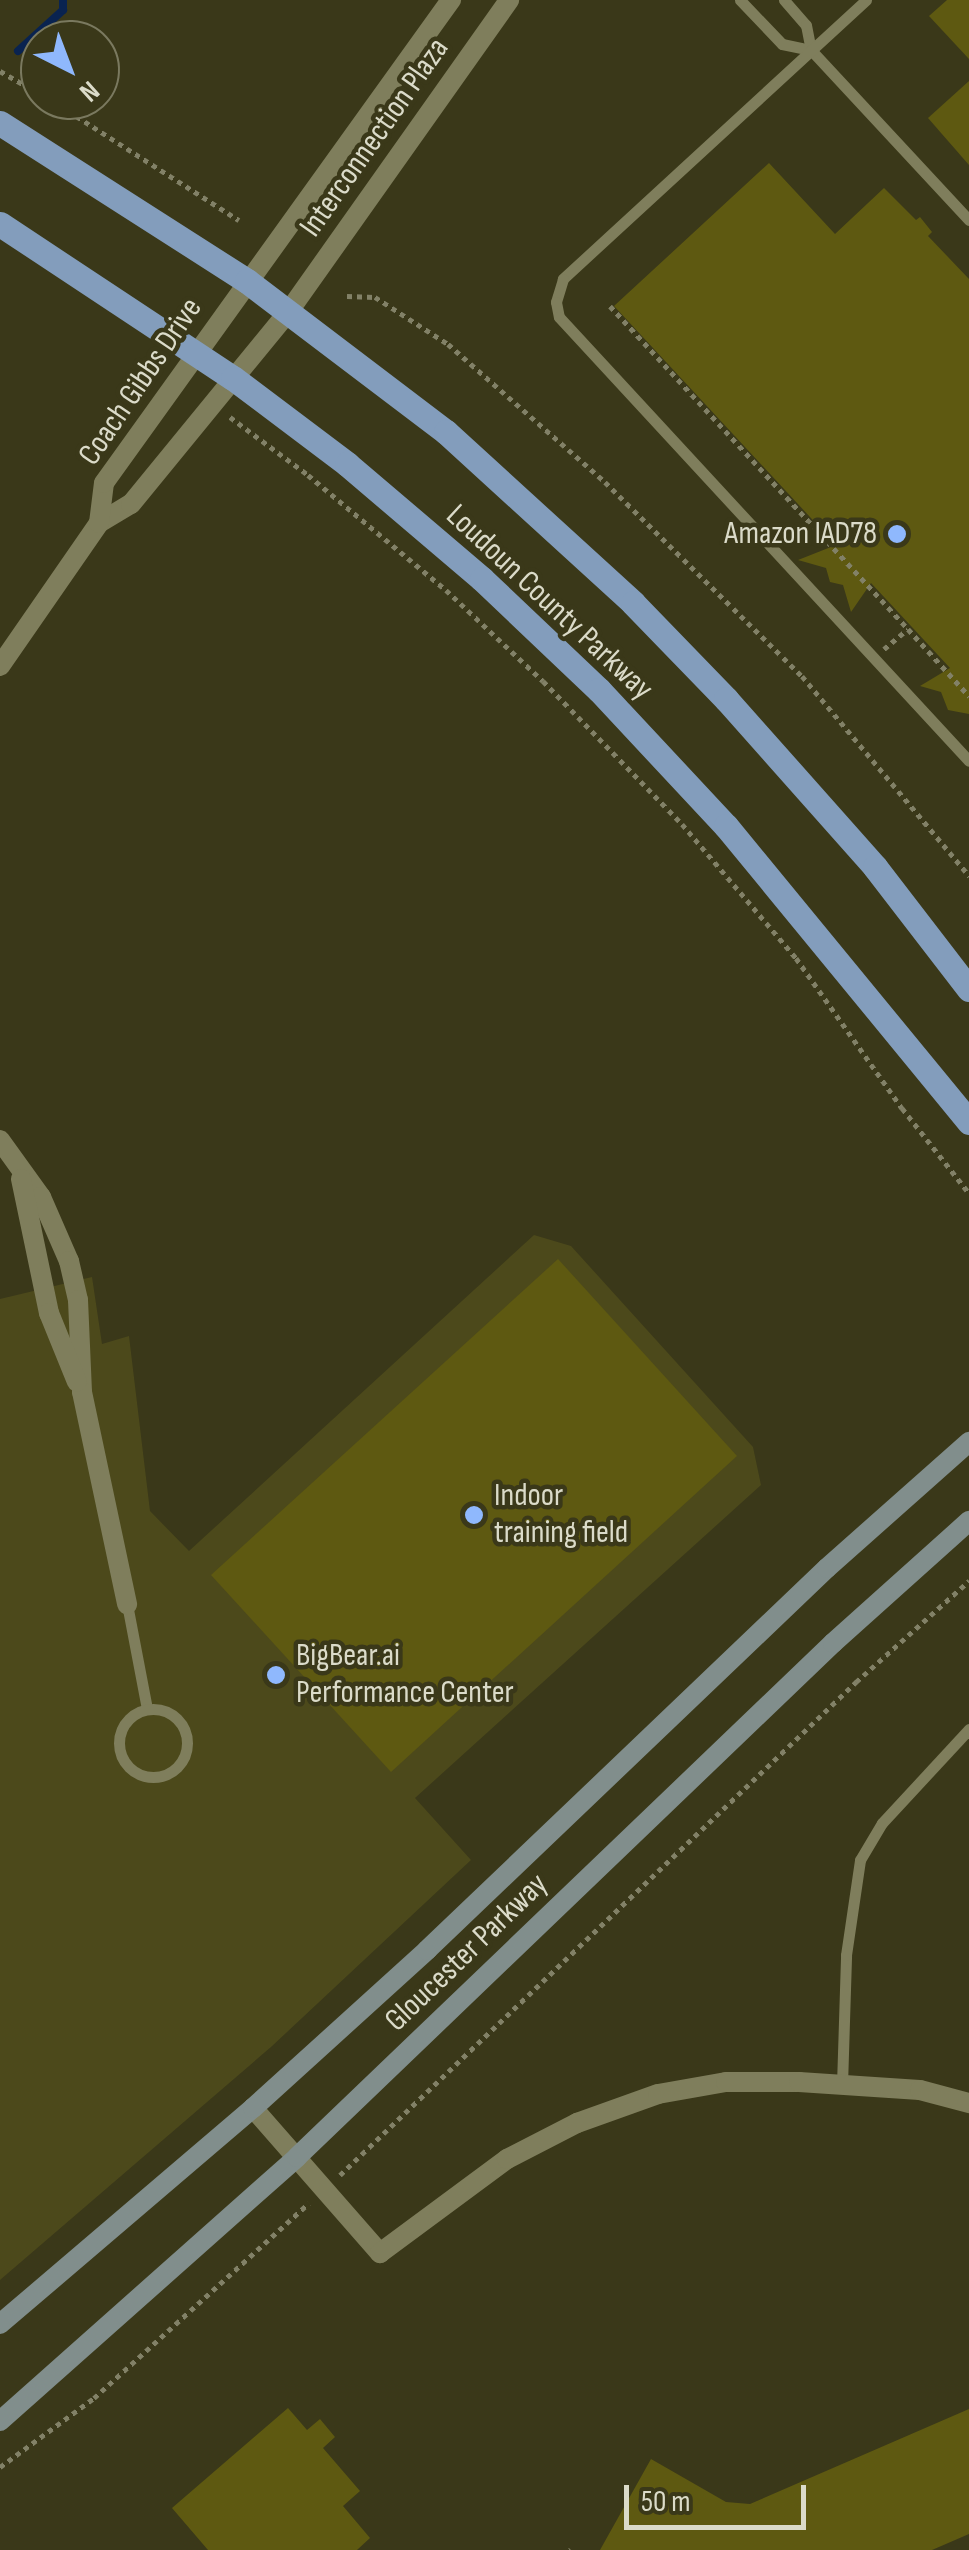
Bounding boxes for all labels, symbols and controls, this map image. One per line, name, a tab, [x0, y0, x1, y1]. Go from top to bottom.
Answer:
north arrow	[20, 20, 120, 120]
street label: Interconnection Plaza	[292, 31, 458, 245]
text: N	[72, 74, 106, 108]
street label: Coach Gibbs Drive	[71, 291, 211, 473]
street label: Loudoun County Parkway	[438, 497, 660, 709]
place label: Amazon IAD78	[724, 515, 877, 553]
marker: Amazon IAD78	[886, 523, 908, 545]
place label: Indoor training field	[494, 1478, 628, 1553]
marker: Indoor training field	[463, 1504, 485, 1526]
place label: BigBear.ai Performance Center	[296, 1638, 514, 1713]
marker: BigBear.ai Performance Center	[265, 1664, 287, 1686]
street label: Gloucester Parkway	[378, 1866, 556, 2040]
scale bar	[629, 2465, 812, 2527]
text: 50 m	[641, 2484, 690, 2520]

